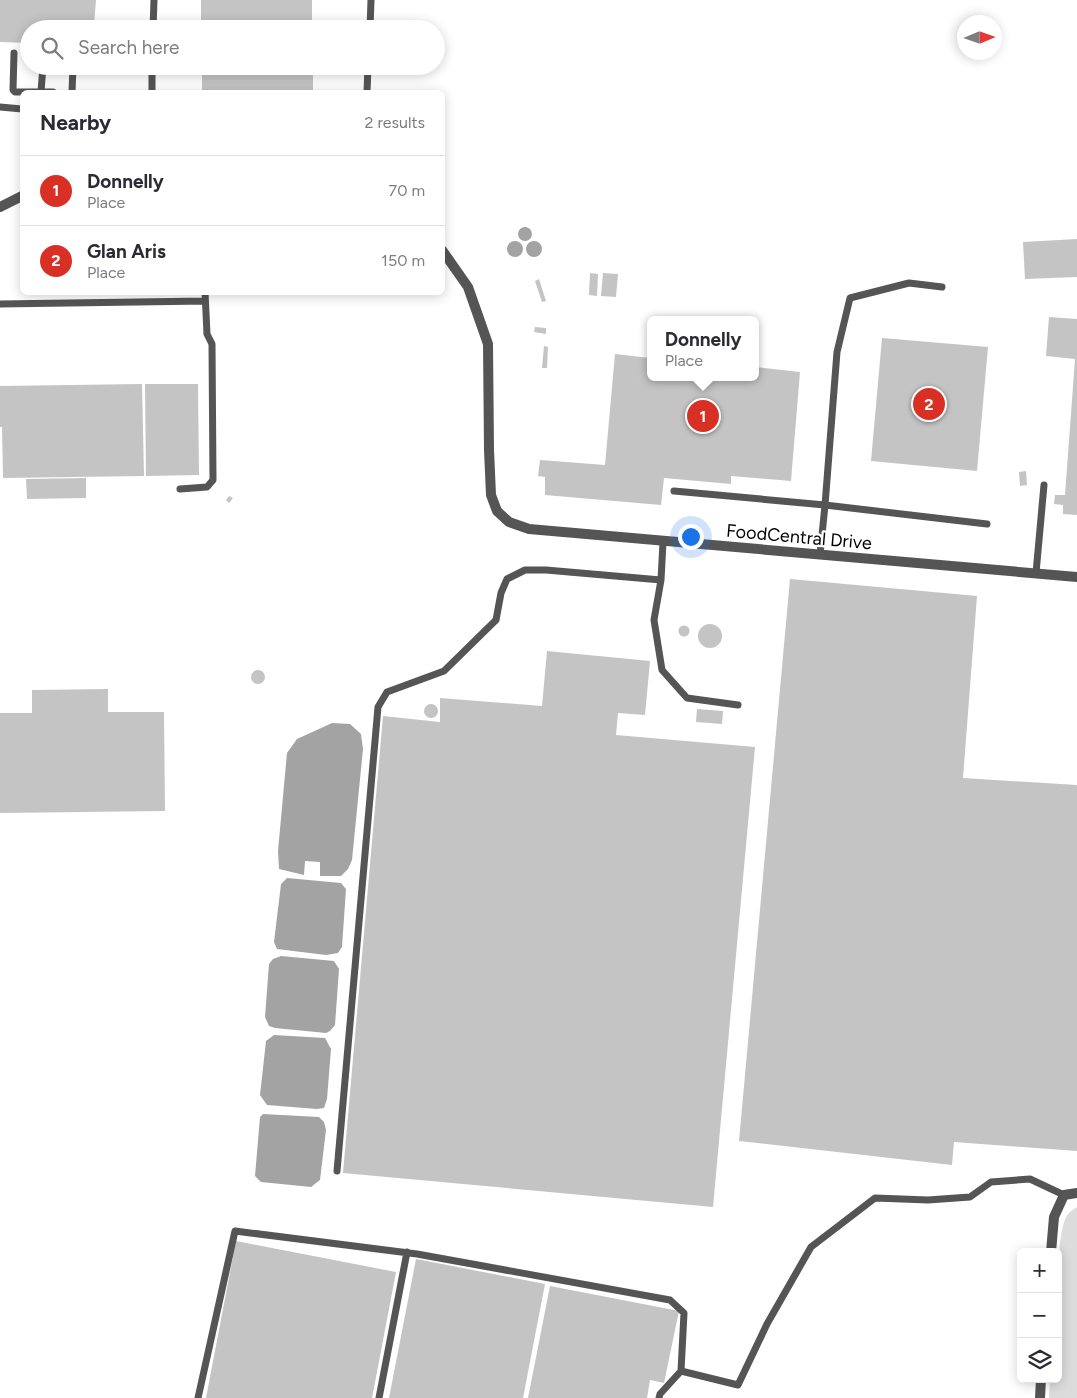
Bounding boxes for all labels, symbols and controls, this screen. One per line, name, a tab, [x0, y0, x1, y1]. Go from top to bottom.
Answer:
north arrow	[957, 15, 1002, 60]
search box	[20, 20, 445, 75]
icon: search	[38, 34, 66, 62]
text: Search here	[78, 36, 180, 59]
text: Nearby	[40, 110, 111, 135]
text: 2 results	[365, 113, 425, 132]
text: Donnelly	[87, 170, 164, 193]
text: 1	[53, 181, 59, 200]
text: 70 m	[389, 181, 425, 200]
text: Place	[87, 193, 125, 212]
text: Glan Aris	[87, 240, 166, 263]
text: 2	[51, 251, 61, 270]
text: 150 m	[381, 251, 425, 270]
text: Place	[87, 263, 125, 282]
popup	[647, 316, 759, 381]
text: Donnelly	[665, 328, 741, 351]
text: Place	[665, 351, 703, 370]
pin: 2	[913, 385, 945, 423]
pin: 1	[687, 397, 719, 435]
street label: FoodCentral Drive	[725, 520, 873, 554]
your location	[678, 524, 704, 550]
map controls	[1017, 1248, 1062, 1383]
button: +	[1017, 1248, 1062, 1293]
button: −	[1017, 1293, 1062, 1338]
button: layers	[1017, 1338, 1062, 1383]

